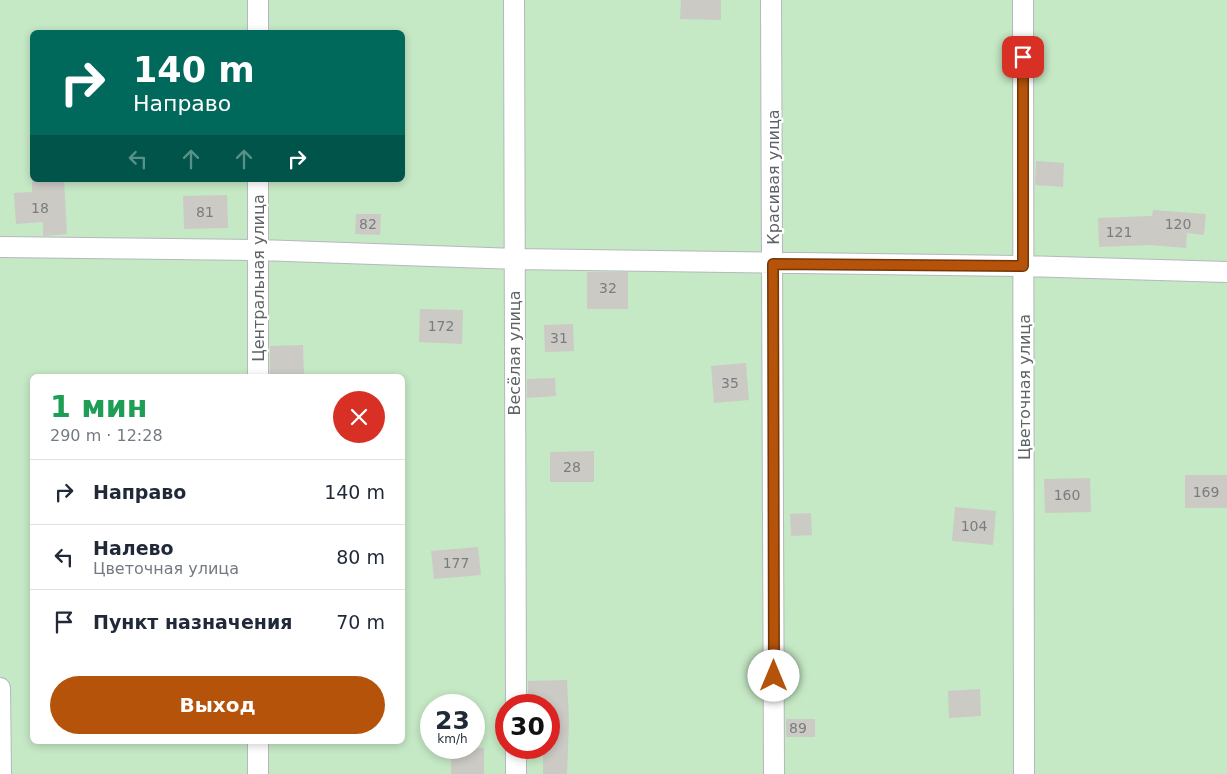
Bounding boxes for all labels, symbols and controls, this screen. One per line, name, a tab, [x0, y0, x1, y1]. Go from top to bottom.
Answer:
pin	[1002, 36, 1044, 78]
icon: arrive	[1009, 43, 1037, 71]
icon: right	[50, 50, 115, 115]
text: 140 m	[133, 50, 255, 90]
text: Направо	[133, 91, 231, 116]
street label: Красивая улица	[764, 109, 783, 245]
icon: left	[124, 145, 152, 173]
icon: ahead	[177, 145, 205, 173]
icon: ahead	[230, 145, 258, 173]
icon: right	[283, 145, 311, 173]
street label: Центральная улица	[249, 194, 268, 362]
house number: 18	[31, 200, 49, 216]
house number: 81	[196, 204, 214, 220]
house number: 82	[359, 216, 377, 232]
house number: 120	[1165, 216, 1191, 232]
house number: 121	[1106, 224, 1132, 240]
house number: 32	[599, 280, 617, 296]
street label: Весёлая улица	[505, 291, 524, 416]
street label: Цветочная улица	[1015, 314, 1034, 460]
house number: 172	[428, 318, 454, 334]
house number: 31	[550, 330, 568, 346]
house number: 35	[721, 375, 739, 391]
text: 1 мин	[50, 389, 148, 424]
button: close	[333, 391, 385, 443]
text: 290 m · 12:28	[50, 426, 163, 445]
house number: 28	[563, 459, 581, 475]
icon: right	[50, 478, 78, 506]
text: Направо	[93, 481, 186, 503]
text: 140 m	[324, 481, 385, 503]
house number: 169	[1193, 484, 1219, 500]
house number: 160	[1054, 487, 1080, 503]
house number: 104	[961, 518, 987, 534]
text: Налево	[93, 537, 174, 559]
icon: left	[50, 543, 78, 571]
text: 80 m	[336, 546, 385, 568]
house number: 177	[443, 555, 469, 571]
text: Цветочная улица	[93, 559, 239, 578]
icon: arrive	[50, 608, 78, 636]
text: Пункт назначения	[93, 611, 292, 633]
text: 70 m	[336, 611, 385, 633]
position arrow	[747, 649, 799, 701]
button: Выход	[50, 676, 385, 734]
speed limit sign: 30	[495, 694, 560, 759]
text: 23	[435, 706, 470, 735]
house number: 89	[789, 720, 807, 736]
text: km/h	[437, 732, 468, 746]

